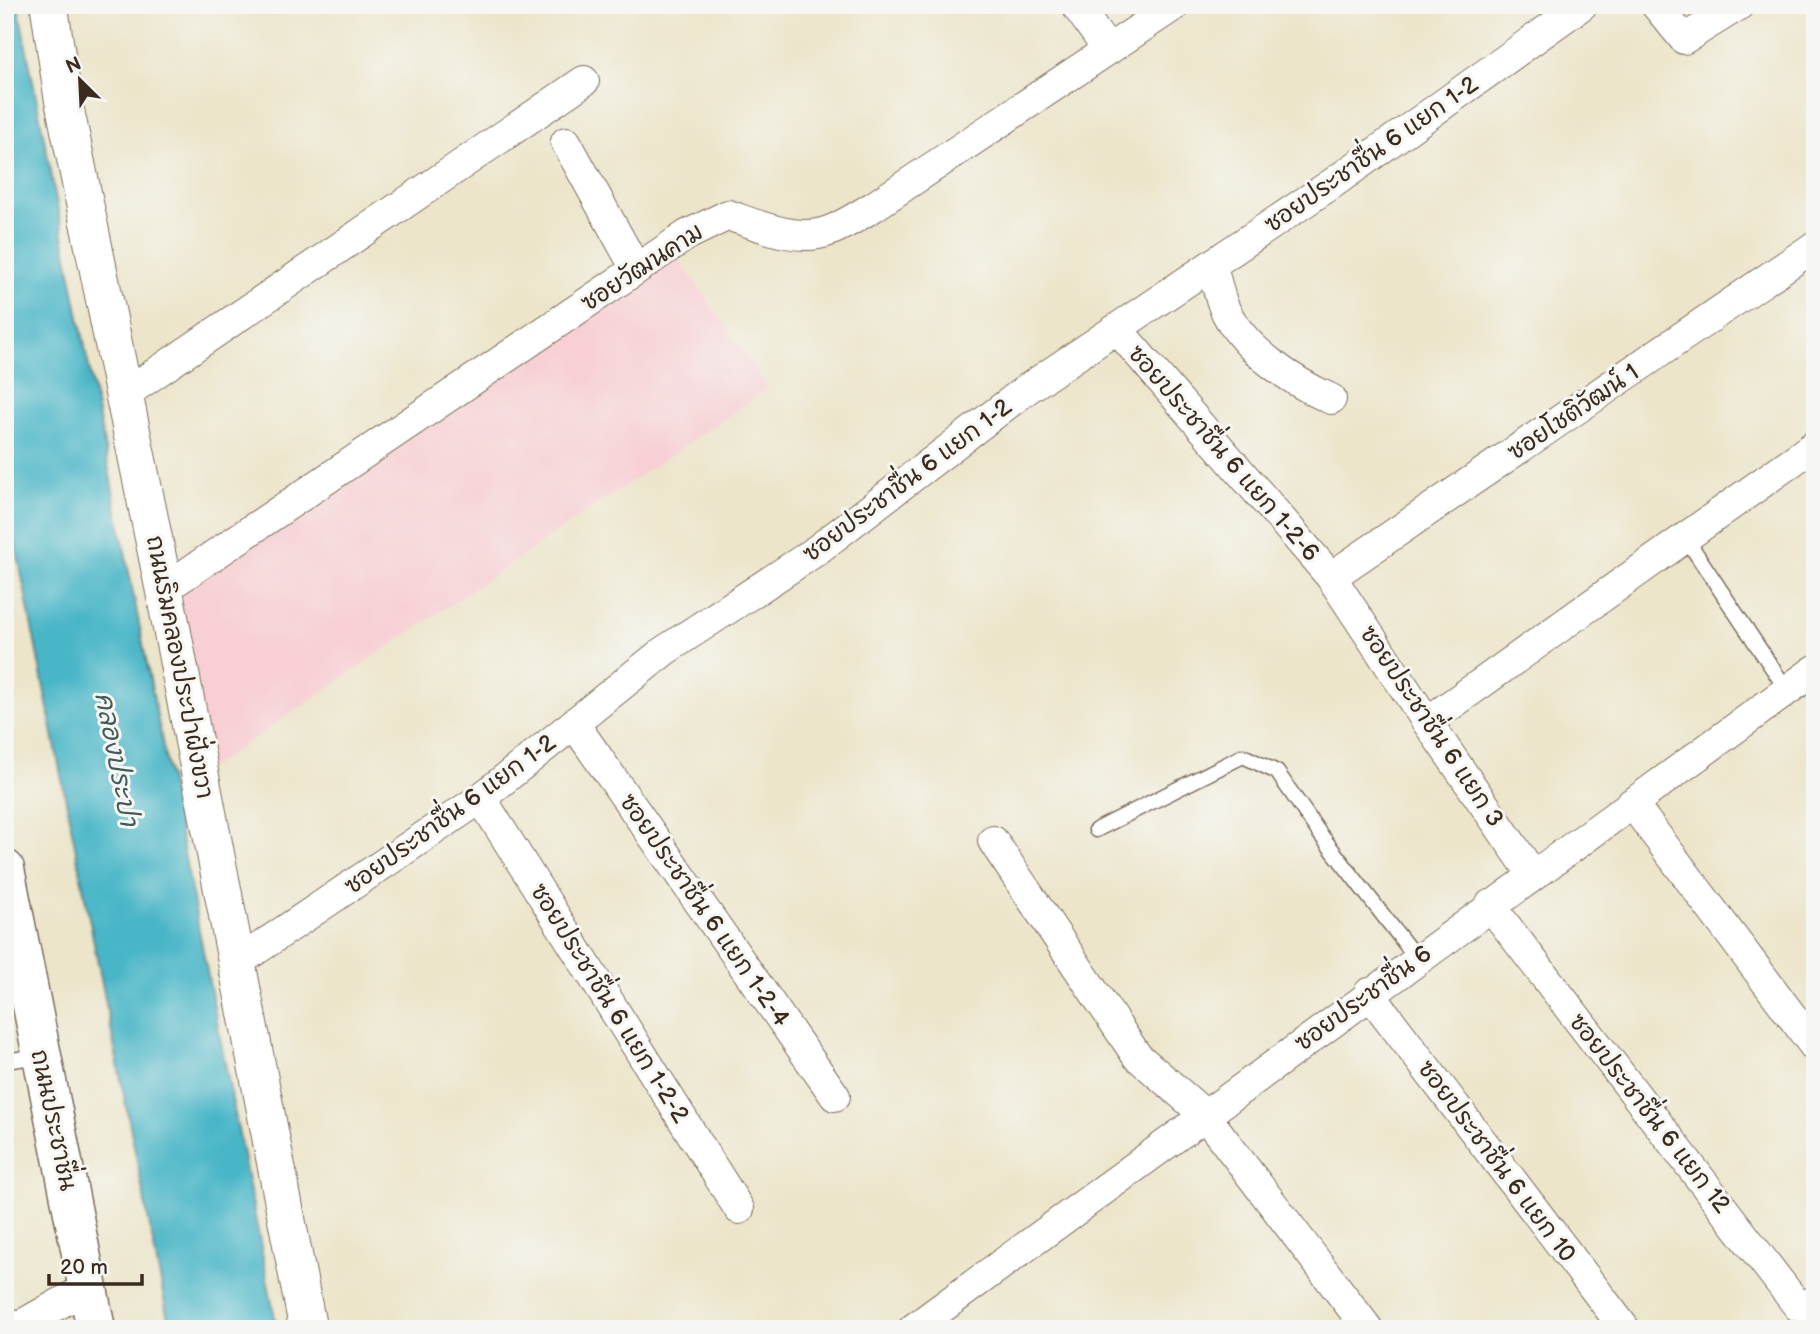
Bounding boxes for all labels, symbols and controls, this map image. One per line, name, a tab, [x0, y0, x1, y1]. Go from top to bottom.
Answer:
north arrow	[46, 46, 116, 116]
text: N	[62, 52, 85, 79]
street label: ซอยประชาชื่น 6 แยก 1-2	[1254, 63, 1484, 239]
street label: ซอยวัฒนคาม	[576, 217, 709, 318]
street label: ซอยประชาชื่น 6 แยก 1-2-6	[1122, 334, 1331, 567]
street label: ซอยโชติวัฒน์ 1	[1501, 356, 1644, 467]
street label: ซอยประชาชื่น 6 แยก 1-2	[792, 386, 1017, 568]
street label: ถนนริมคลองประปาฝั่งขวา	[140, 532, 226, 801]
street label: ซอยประชาชื่น 6 แยก 3	[1354, 616, 1516, 832]
water label: คลองประปา	[87, 690, 145, 830]
street label: ซอยประชาชื่น 6 แยก 1-2	[334, 722, 561, 901]
street label: ซอยประชาชื่น 6 แยก 1-2-4	[613, 784, 803, 1032]
street label: ซอยประชาชื่น 6 แยก 1-2-2	[524, 874, 702, 1128]
street label: ซอยประชาชื่น 6	[1285, 933, 1437, 1058]
street label: ซอยประชาชื่น 6 แยก 12	[1563, 1003, 1743, 1219]
street label: ถนนประชาชื่น	[24, 1045, 90, 1193]
street label: ซอยประชาชื่น 6 แยก 10	[1411, 1050, 1588, 1268]
scale bar	[49, 1243, 142, 1287]
text: 20 m	[60, 1255, 108, 1280]

